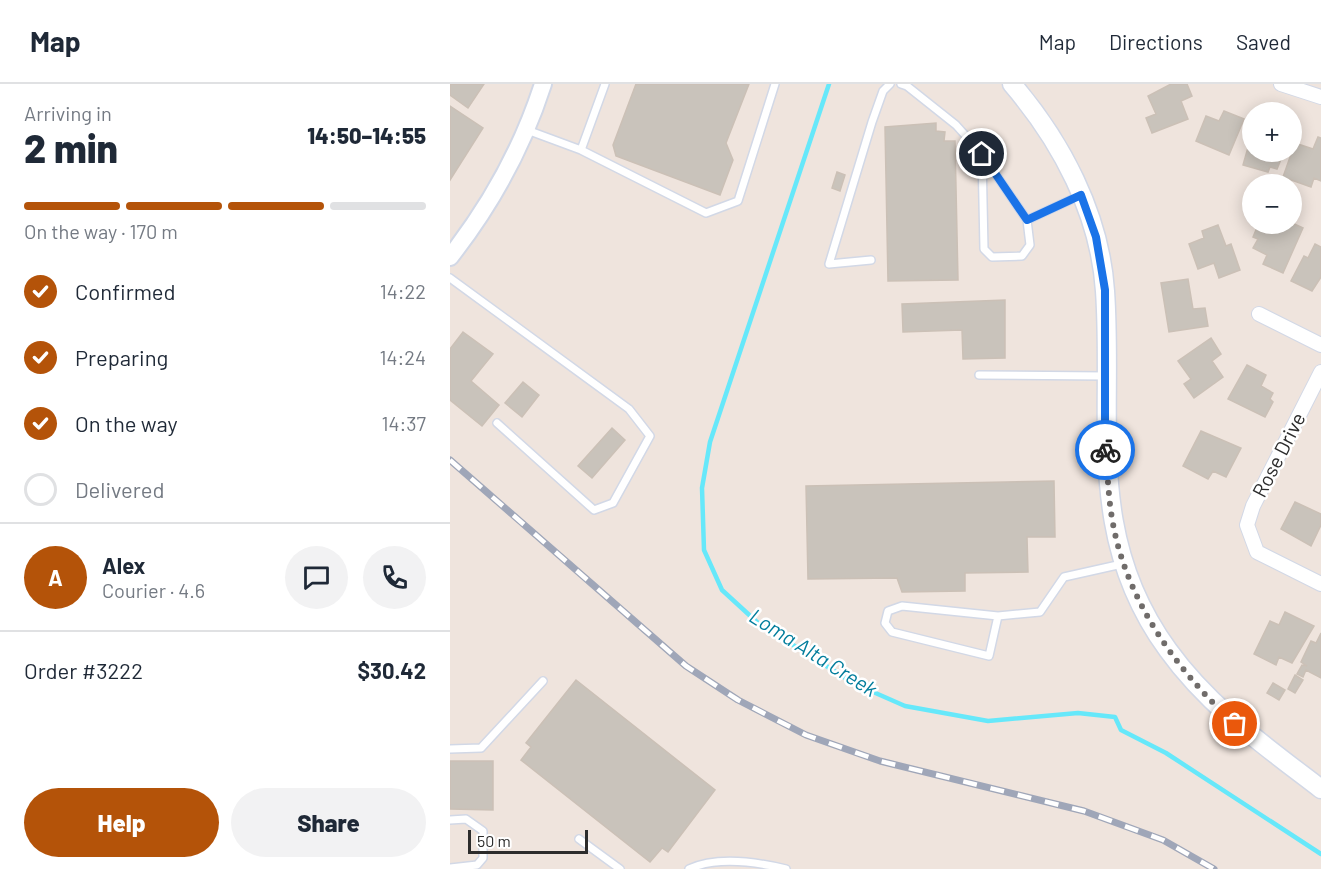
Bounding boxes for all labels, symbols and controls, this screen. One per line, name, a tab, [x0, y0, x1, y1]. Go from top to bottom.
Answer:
text: Map	[30, 24, 81, 58]
text: Map	[1039, 29, 1076, 54]
text: Directions	[1109, 29, 1203, 54]
text: Saved	[1236, 29, 1291, 54]
text: Arriving in	[24, 101, 112, 125]
map controls	[1242, 102, 1302, 234]
button: +	[1242, 102, 1302, 162]
text: 14:50–14:55	[307, 122, 426, 148]
text: 2 min	[24, 124, 118, 171]
pin	[956, 128, 1007, 179]
icon: home	[965, 137, 998, 170]
button: −	[1242, 174, 1302, 234]
text: On the way · 170 m	[24, 219, 178, 243]
icon: check	[24, 275, 57, 308]
text: Confirmed	[75, 278, 175, 304]
text: 14:22	[380, 279, 426, 303]
icon: check	[24, 341, 57, 374]
text: Preparing	[75, 344, 168, 370]
text: 14:24	[379, 345, 426, 369]
icon: check	[24, 407, 57, 440]
street label: Rose Drive	[1247, 408, 1310, 501]
text: On the way	[75, 410, 178, 436]
text: 14:37	[381, 411, 426, 435]
courier	[1075, 420, 1135, 480]
icon: bike	[1089, 434, 1122, 467]
text: Delivered	[75, 476, 164, 502]
button: chat	[285, 546, 348, 609]
button: phone	[363, 546, 426, 609]
text: Alex	[102, 552, 145, 578]
text: A	[48, 564, 63, 590]
text: Courier · 4.6	[102, 578, 205, 602]
water label: Loma Alta Creek	[745, 602, 883, 701]
text: Order #3222	[24, 657, 143, 683]
text: $30.42	[357, 657, 426, 683]
pin	[1209, 698, 1260, 749]
icon: bag	[1218, 707, 1251, 740]
button: Help	[24, 788, 219, 857]
button: Share	[231, 788, 426, 857]
scale bar	[468, 827, 588, 854]
text: 50 m	[477, 831, 511, 850]

